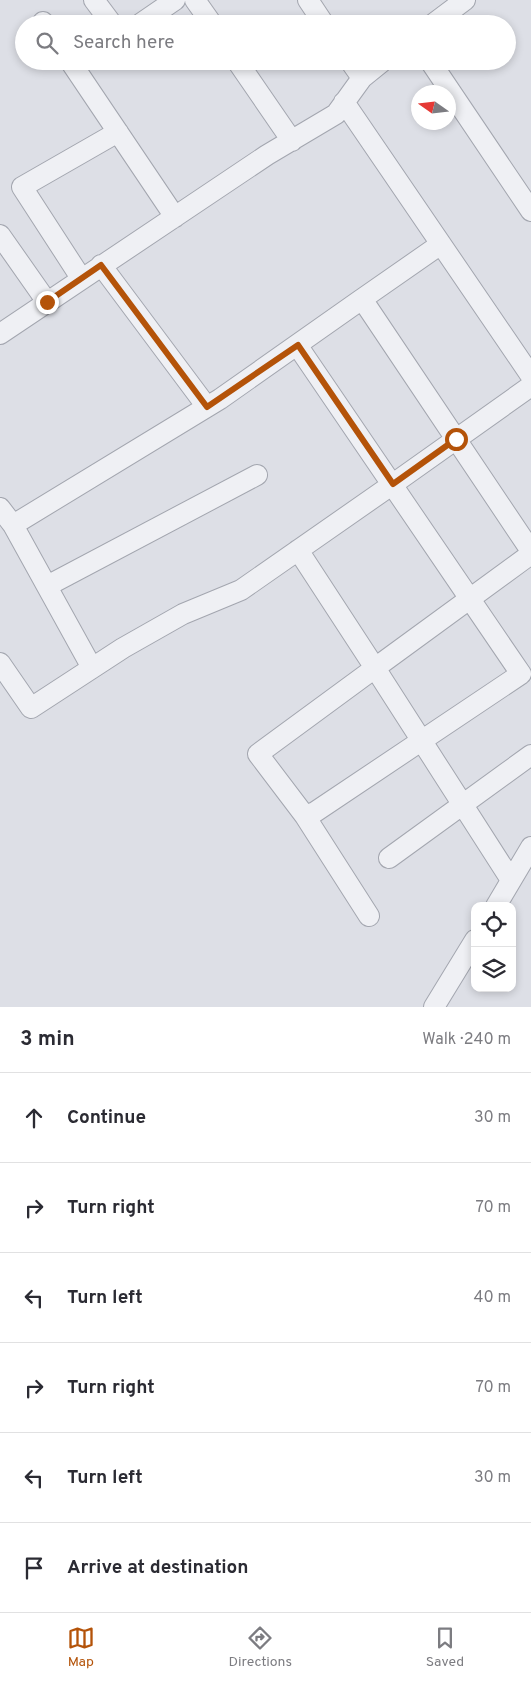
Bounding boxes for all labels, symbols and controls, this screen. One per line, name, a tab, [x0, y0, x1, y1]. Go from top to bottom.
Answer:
search box	[15, 15, 516, 70]
icon: search	[33, 29, 61, 57]
text: Search here	[73, 31, 175, 55]
north arrow	[411, 85, 456, 130]
route end	[36, 291, 59, 314]
route start	[445, 428, 468, 451]
map controls	[471, 902, 516, 992]
button: locate	[471, 902, 516, 947]
button: layers	[471, 947, 516, 992]
text: 3 min	[20, 1026, 75, 1053]
text: Walk · 240 m	[422, 1030, 511, 1050]
icon: ahead	[20, 1104, 48, 1132]
text: Continue	[67, 1106, 146, 1130]
text: 30 m	[474, 1108, 511, 1128]
icon: right	[20, 1194, 48, 1222]
text: Turn right	[67, 1196, 155, 1220]
text: 70 m	[476, 1198, 511, 1218]
icon: left	[20, 1284, 48, 1312]
text: Turn left	[67, 1286, 143, 1310]
text: 40 m	[473, 1288, 511, 1308]
icon: right	[20, 1374, 48, 1402]
text: Turn right	[67, 1376, 155, 1400]
text: 70 m	[476, 1378, 511, 1398]
icon: left	[20, 1464, 48, 1492]
text: Turn left	[67, 1466, 143, 1490]
text: 30 m	[474, 1468, 511, 1488]
icon: arrive	[20, 1554, 48, 1582]
text: Arrive at destination	[67, 1556, 248, 1580]
tab: Map	[67, 1624, 95, 1671]
tab: Directions	[228, 1624, 292, 1671]
tab: Saved	[426, 1624, 464, 1671]

